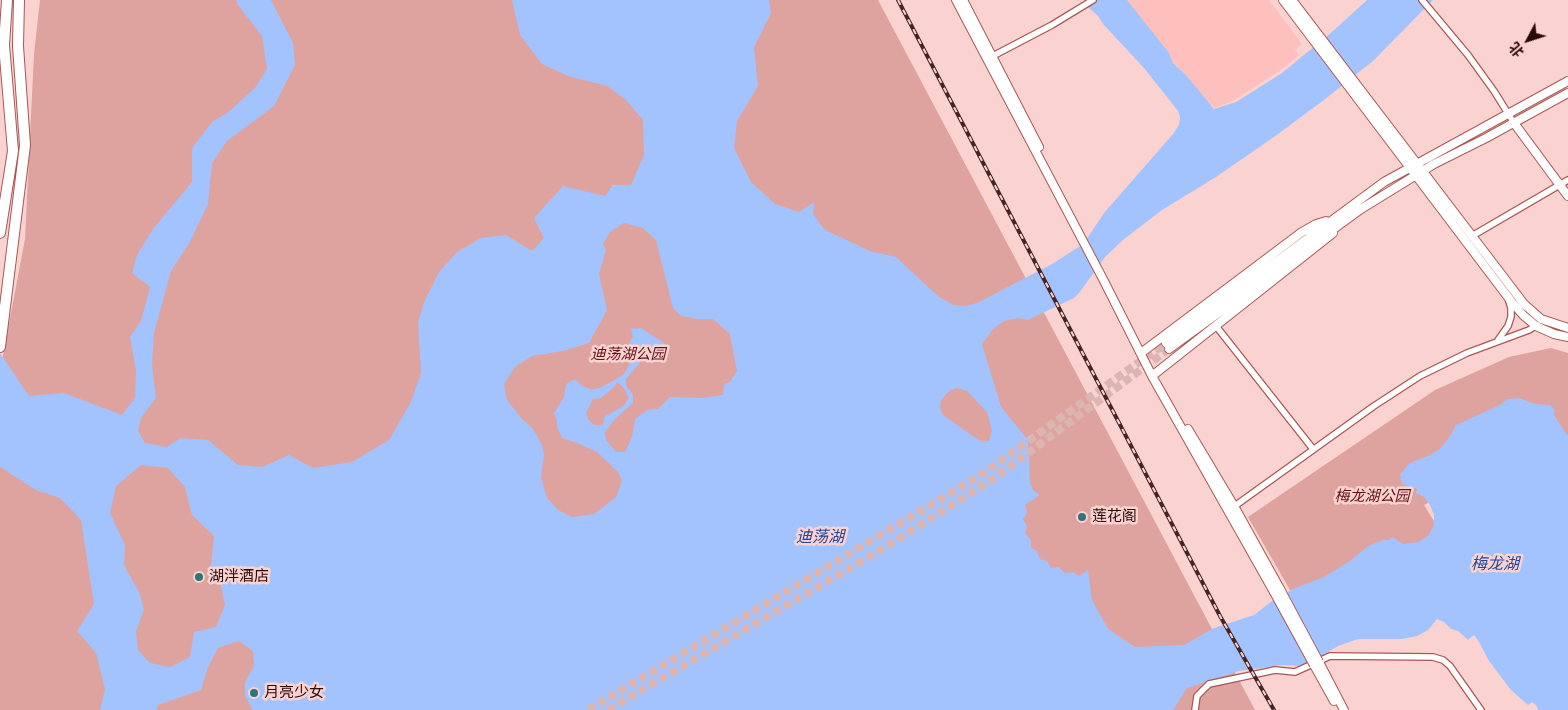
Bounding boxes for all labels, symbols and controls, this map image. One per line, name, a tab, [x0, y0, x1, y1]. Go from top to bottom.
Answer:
north arrow	[1503, 15, 1553, 65]
text: 北	[1504, 38, 1528, 61]
park label: 迪荡湖公园	[591, 346, 665, 364]
park label: 梅龙湖公园	[1335, 488, 1409, 506]
place label: 莲花阁	[1092, 508, 1137, 526]
marker: 莲花阁	[1076, 511, 1088, 523]
water label: 迪荡湖	[796, 527, 844, 547]
water label: 梅龙湖	[1471, 554, 1519, 574]
place label: 湖泮酒店	[209, 568, 269, 586]
marker: 湖泮酒店	[193, 571, 205, 583]
place label: 月亮少女	[264, 684, 324, 702]
marker: 月亮少女	[248, 687, 260, 699]

